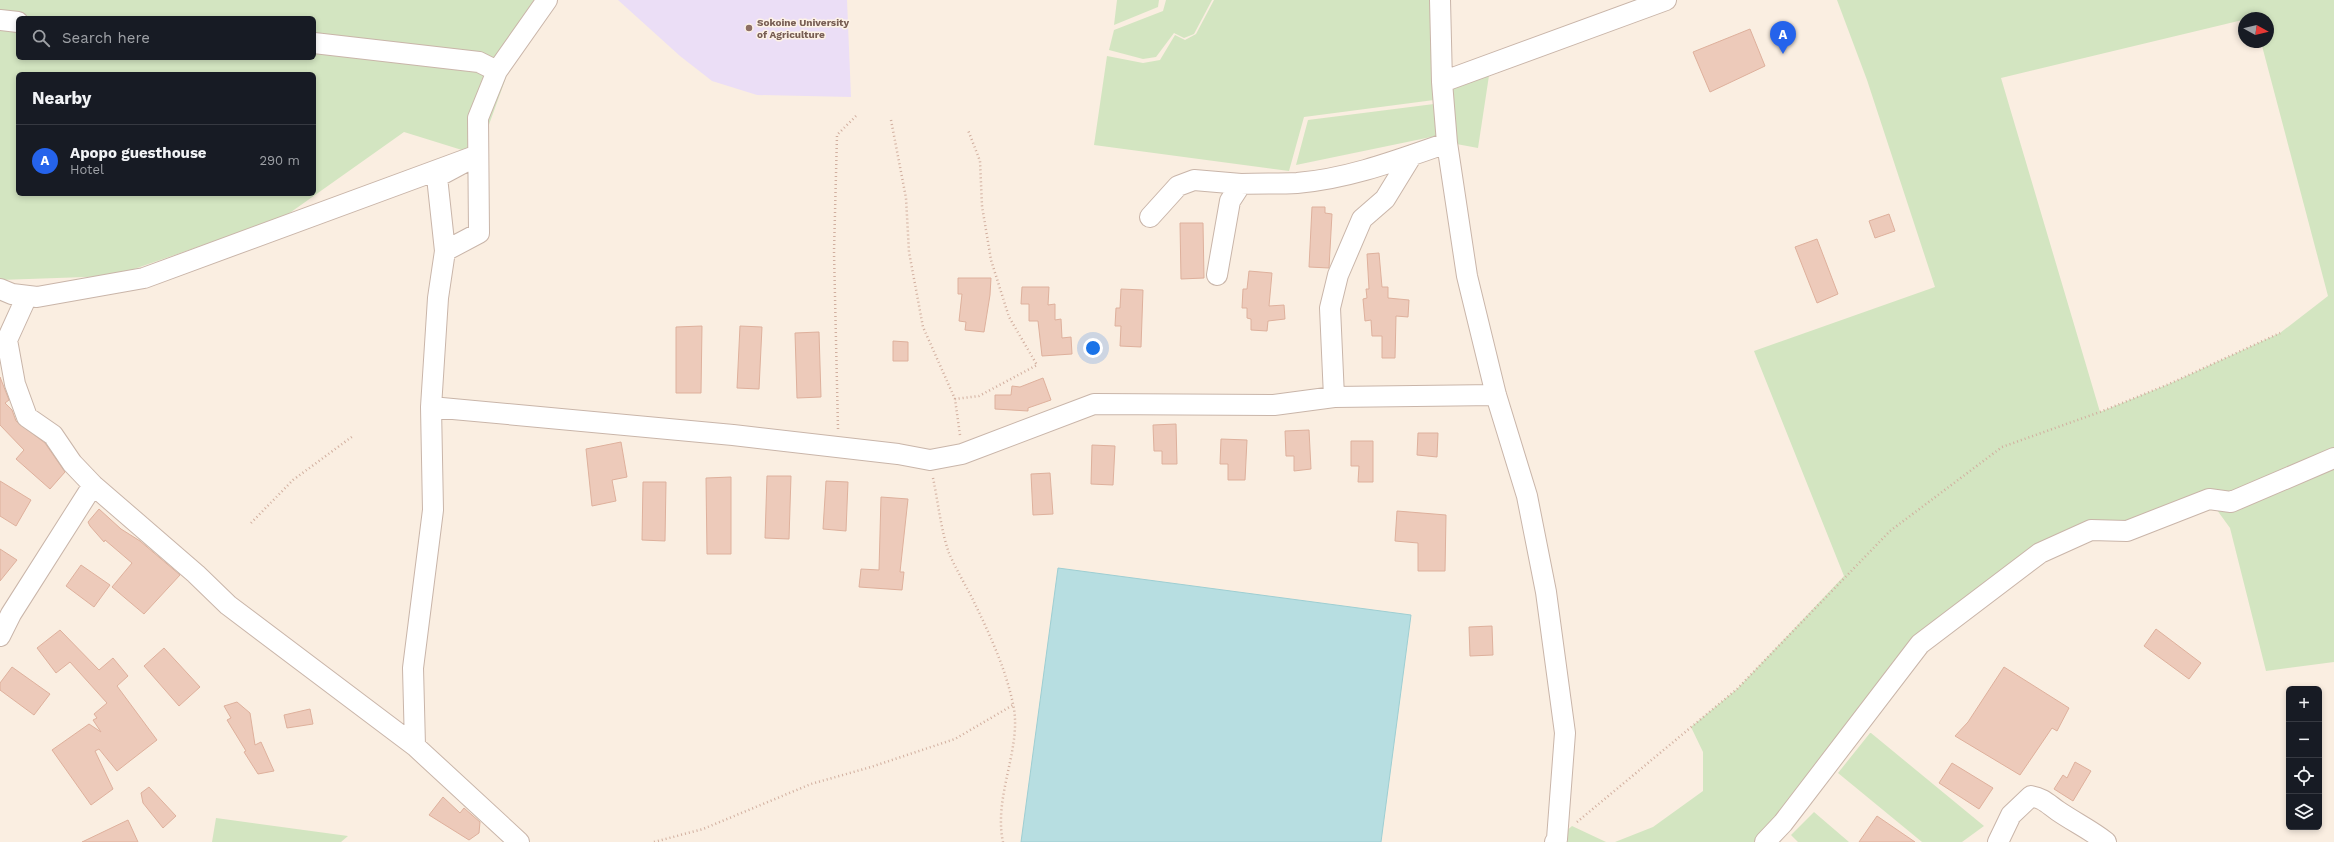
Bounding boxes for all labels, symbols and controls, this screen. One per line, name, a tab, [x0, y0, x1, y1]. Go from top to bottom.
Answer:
north arrow	[2238, 12, 2274, 48]
search box	[16, 16, 316, 60]
place label: Sokoine University of Agriculture	[757, 17, 849, 40]
pin: A	[1770, 21, 1796, 54]
marker: Sokoine University of Agriculture	[744, 23, 754, 33]
icon: search	[30, 27, 52, 49]
text: Search here	[62, 29, 150, 47]
text: Nearby	[32, 88, 91, 108]
text: Apopo guesthouse	[70, 144, 207, 162]
text: A	[41, 153, 49, 168]
text: 290 m	[259, 153, 300, 168]
text: Hotel	[70, 162, 104, 177]
your location	[1083, 338, 1103, 358]
map controls	[2286, 686, 2322, 830]
button: +	[2286, 686, 2322, 722]
button: −	[2286, 722, 2322, 758]
button: locate	[2286, 758, 2322, 794]
button: layers	[2286, 794, 2322, 830]

